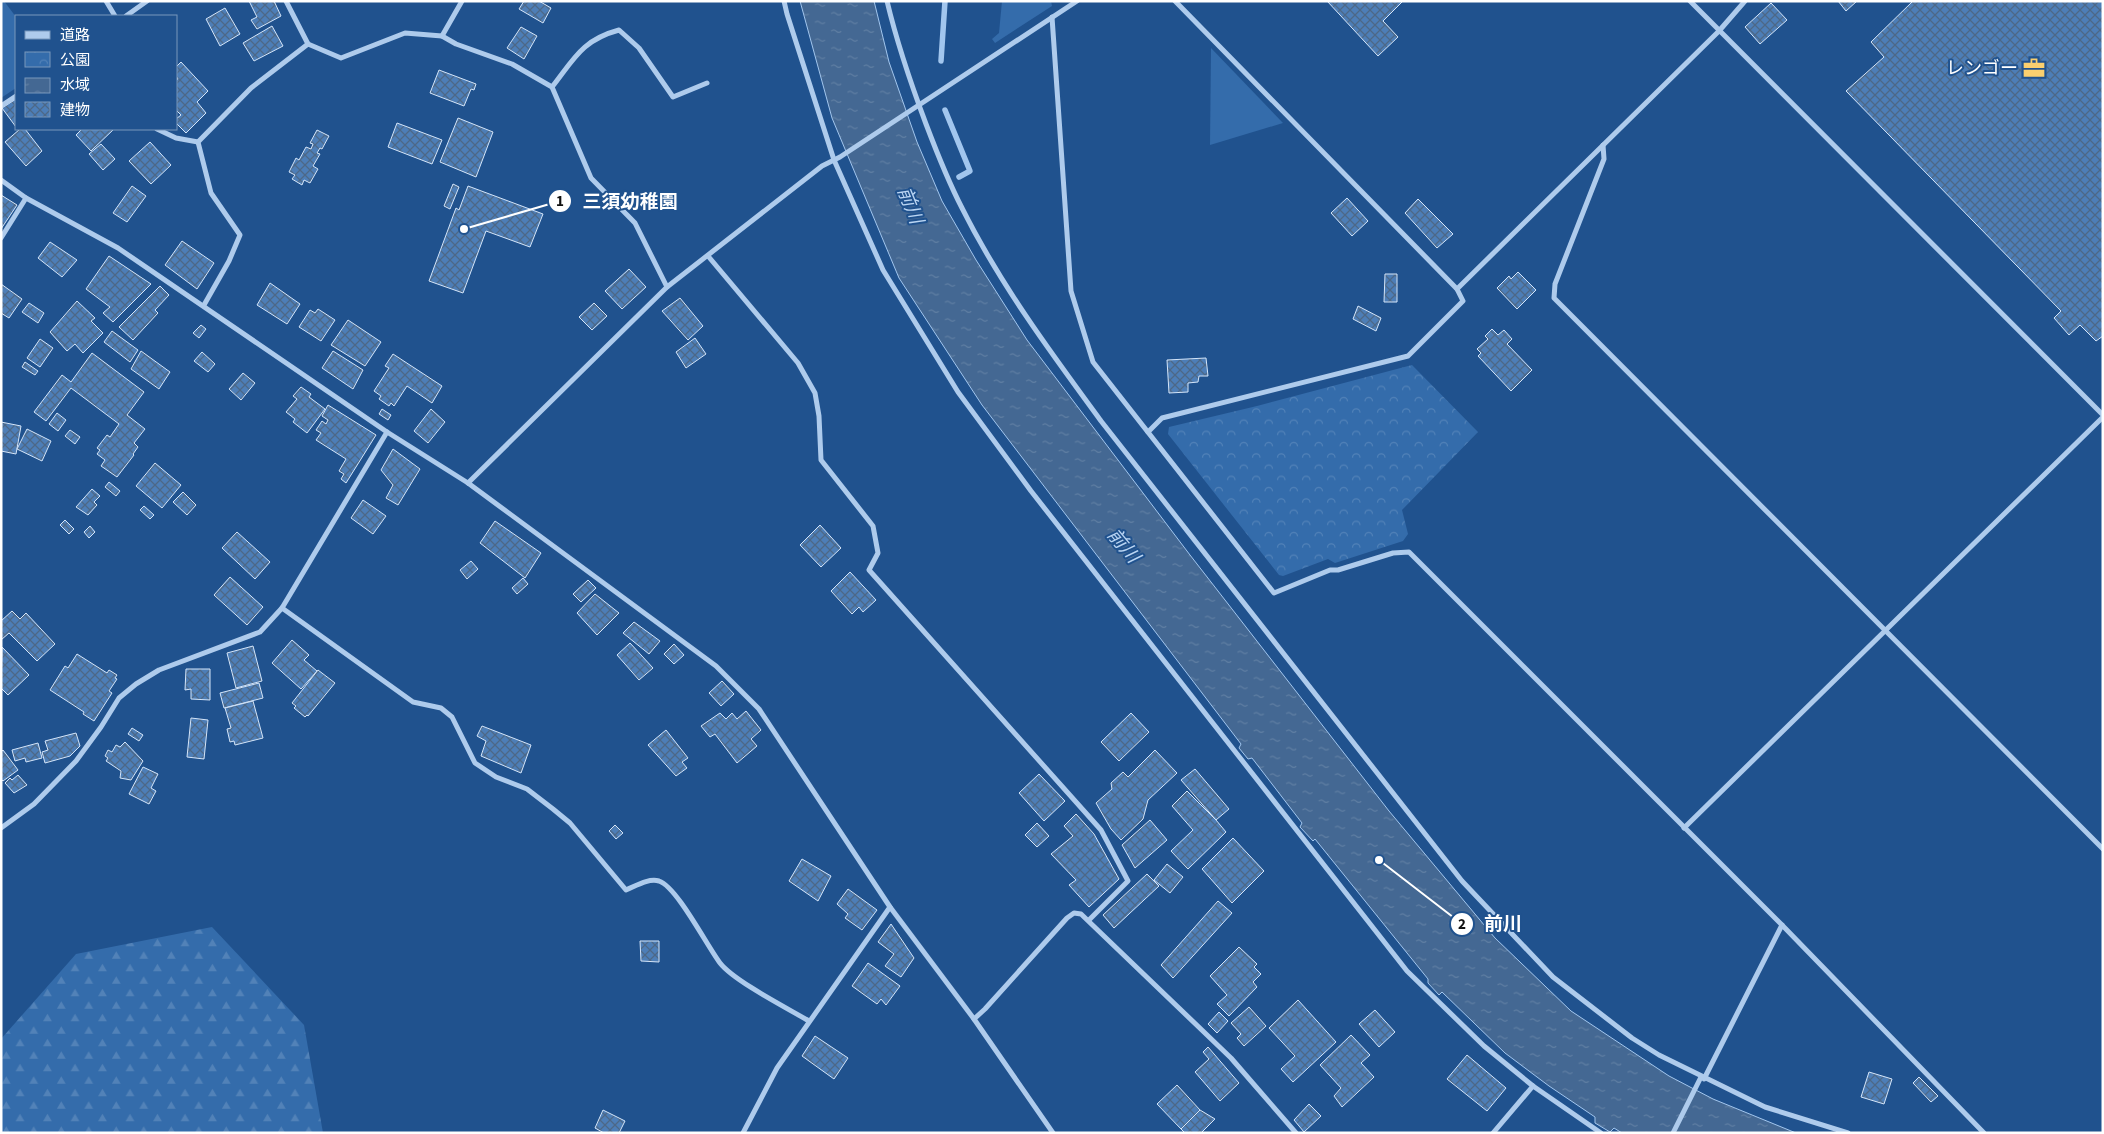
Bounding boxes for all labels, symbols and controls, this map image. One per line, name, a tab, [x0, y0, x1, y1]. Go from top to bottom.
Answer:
legend	[15, 15, 178, 130]
text: 道路	[60, 25, 90, 46]
text: 公園	[60, 50, 90, 71]
office icon: レンゴー	[2021, 55, 2047, 81]
place label: レンゴー	[1946, 56, 2018, 81]
text: 水域	[60, 75, 90, 96]
text: 建物	[60, 100, 90, 121]
water label: 前川	[890, 183, 930, 230]
callout: 三須幼稚園	[548, 184, 688, 218]
text: 三須幼稚園	[582, 189, 678, 216]
text: 1	[556, 191, 564, 212]
water label: 前川	[1100, 523, 1147, 571]
callout: 前川	[1449, 907, 1532, 941]
text: 前川	[1484, 911, 1522, 938]
text: 2	[1458, 914, 1466, 935]

